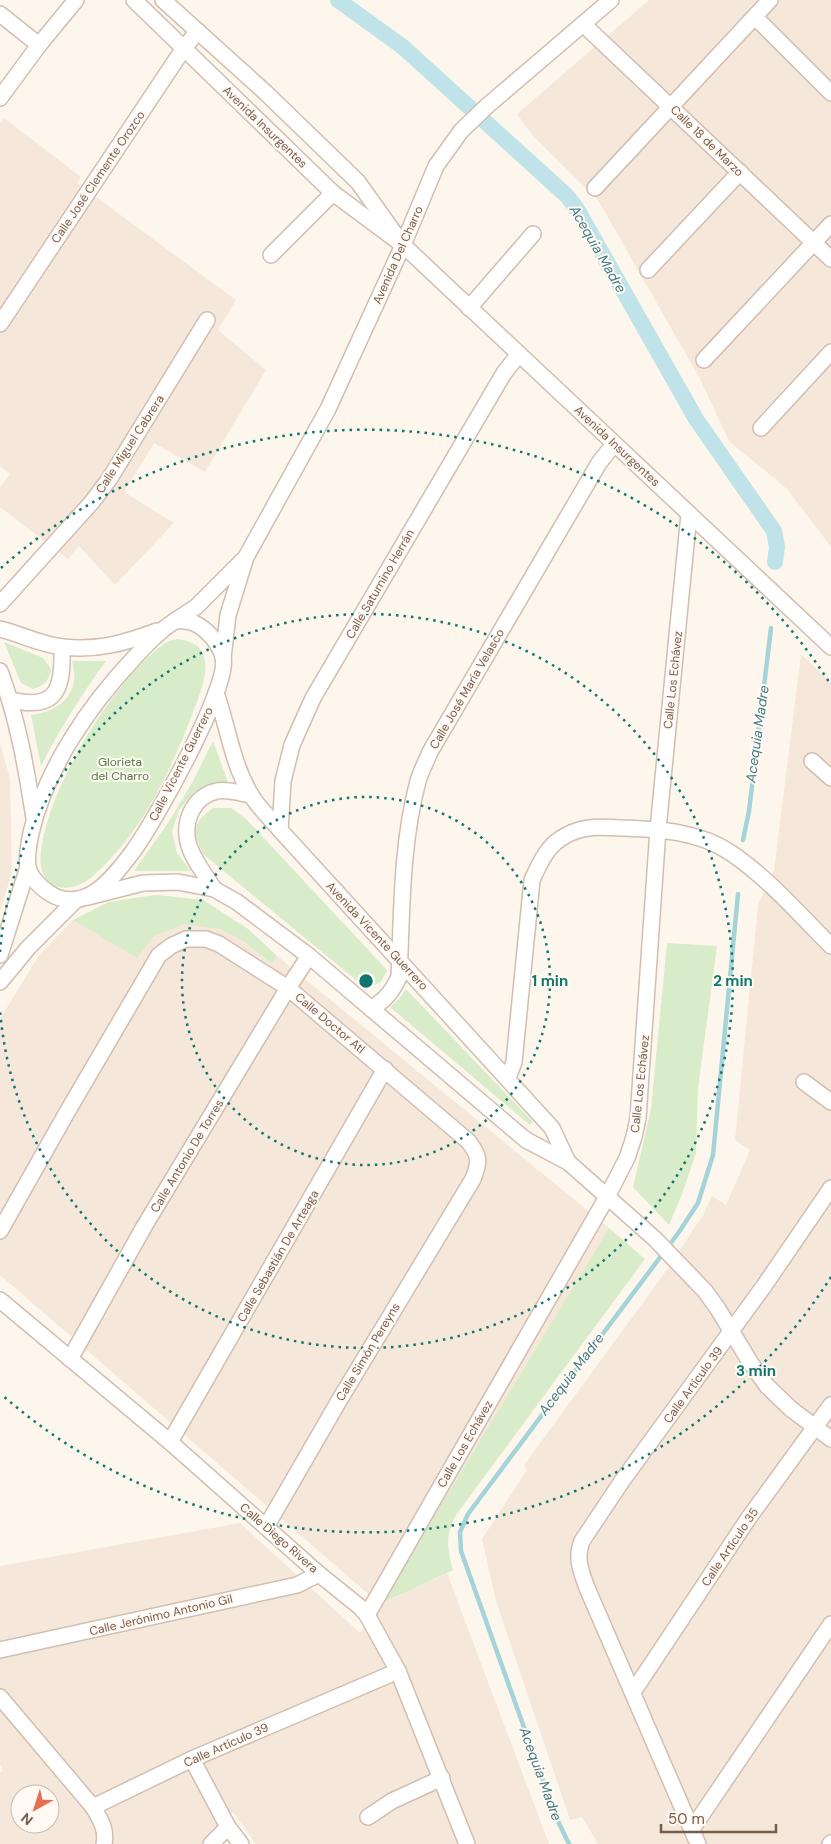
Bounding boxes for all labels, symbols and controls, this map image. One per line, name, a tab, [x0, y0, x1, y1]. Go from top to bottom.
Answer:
street label: Avenida Insurgentes	[219, 82, 311, 172]
street label: Calle 18 de Marzo	[667, 102, 747, 180]
street label: Calle José Clemente Orozco	[48, 108, 148, 246]
water label: Acequia Madre	[565, 201, 630, 296]
street label: Avenida Del Charro	[369, 203, 427, 307]
street label: Calle Miguel Cabrera	[92, 392, 168, 496]
street label: Avenida Insurgentes	[571, 402, 663, 490]
street label: Calle Saturnino Herrán	[342, 526, 418, 642]
street label: Calle José María Velasco	[426, 626, 508, 752]
street label: Calle Los Echávez	[660, 630, 686, 730]
water label: Acequia Madre	[741, 684, 773, 785]
street label: Calle Vicente Guerrero	[145, 704, 217, 824]
park label: Glorieta del Charro	[91, 754, 149, 784]
street label: Avenida Vicente Guerrero	[322, 878, 432, 994]
text: 1 min	[532, 971, 568, 991]
text: 2 min	[713, 971, 753, 991]
centre of rings	[357, 972, 375, 990]
street label: Calle Doctor Atl	[292, 989, 368, 1057]
street label: Calle Los Echávez	[627, 1034, 653, 1134]
street label: Calle Antonio De Torres	[147, 1096, 227, 1216]
street label: Calle Sebastián De Arteaga	[234, 1187, 322, 1325]
street label: Calle Simón Pereyns	[332, 1300, 404, 1404]
water label: Acequia Madre	[534, 1329, 608, 1419]
street label: Calle Artículo 39	[660, 1343, 726, 1427]
text: 3 min	[736, 1361, 776, 1381]
street label: Calle Los Echávez	[434, 1398, 496, 1490]
street label: Calle Diego Rivera	[236, 1499, 322, 1577]
street label: Calle Artículo 35	[698, 1505, 762, 1589]
street label: Calle Jerónimo Antonio Gil	[88, 1591, 234, 1639]
street label: Calle Artículo 39	[181, 1719, 271, 1771]
water label: Acequia Madre	[515, 1724, 566, 1823]
north arrow	[10, 1784, 60, 1834]
scale bar	[661, 1802, 776, 1834]
text: N	[17, 1809, 36, 1829]
text: 50 m	[668, 1809, 705, 1829]

